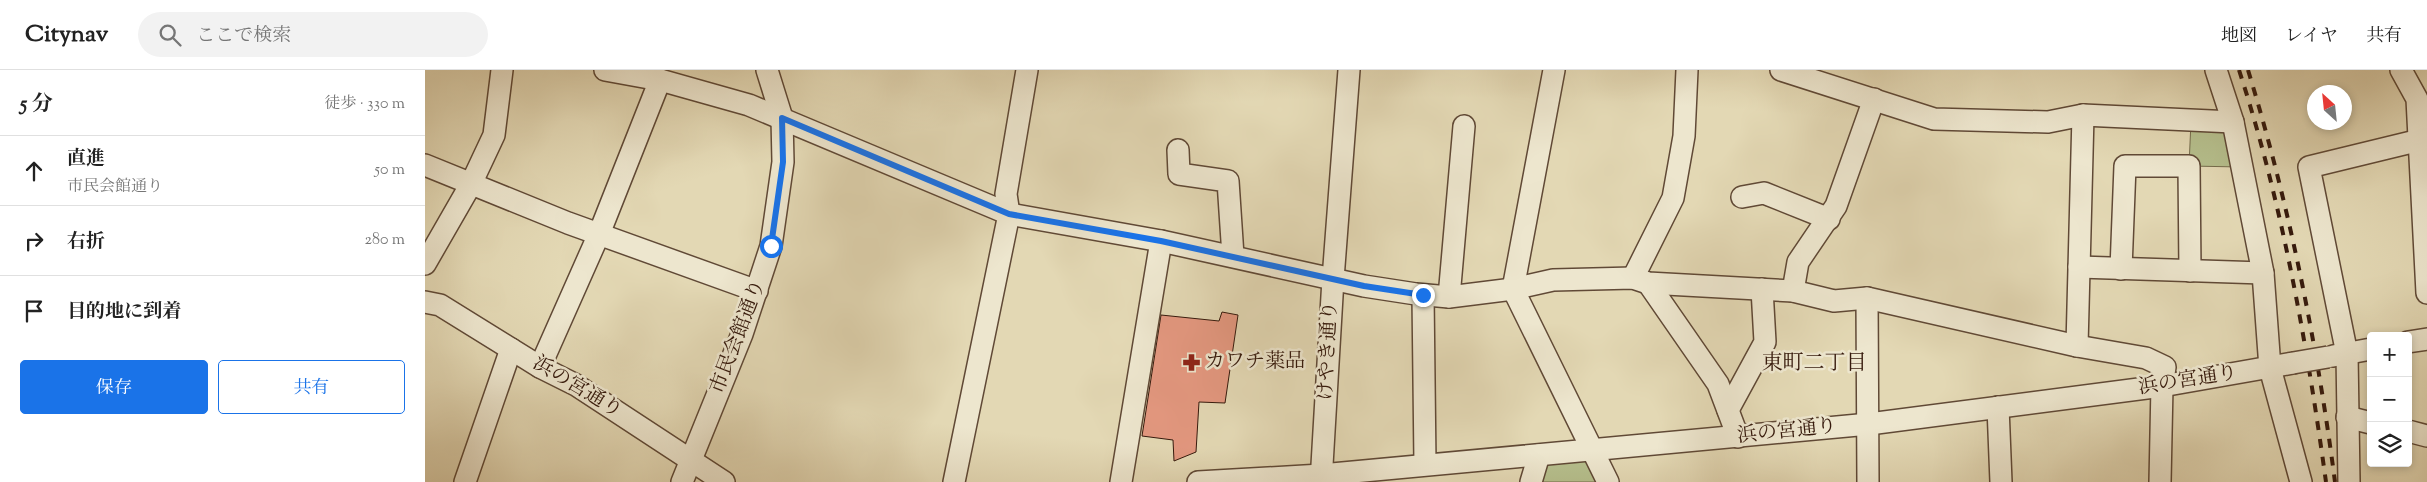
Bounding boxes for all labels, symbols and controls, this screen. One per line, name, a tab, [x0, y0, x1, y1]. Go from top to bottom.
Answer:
search box	[138, 12, 488, 57]
text: Citynav	[25, 18, 108, 52]
icon: search	[156, 21, 184, 49]
text: ここで検索	[196, 23, 291, 50]
text: 地図	[2221, 24, 2257, 50]
text: レイヤ	[2285, 24, 2338, 50]
text: 共有	[2366, 24, 2402, 50]
north arrow	[2307, 85, 2352, 130]
text: 5 分	[20, 90, 53, 120]
text: 徒歩 · 330 m	[324, 93, 405, 116]
text: 直進	[67, 146, 105, 173]
icon: ahead	[20, 157, 48, 185]
text: 50 m	[374, 159, 405, 182]
text: 市民会館通り	[67, 176, 163, 199]
icon: right	[20, 227, 48, 255]
text: 右折	[67, 229, 105, 256]
text: 280 m	[364, 229, 405, 252]
route start	[760, 235, 783, 258]
street label: 市民会館通り	[704, 276, 774, 398]
route end	[1412, 284, 1435, 307]
icon: arrive	[20, 297, 48, 325]
text: 目的地に到着	[67, 299, 181, 326]
street label: けやき通り	[1312, 300, 1346, 402]
map controls	[2367, 332, 2412, 467]
button: +	[2367, 332, 2412, 377]
place label: カワチ薬品	[1205, 348, 1305, 377]
district label: 東町二丁目	[1762, 349, 1867, 379]
street label: 浜の宮通り	[527, 350, 627, 426]
pharmacy icon: カワチ薬品	[1181, 352, 1201, 372]
street label: 浜の宮通り	[2136, 359, 2240, 403]
button: 保存	[20, 360, 208, 414]
button: 共有	[218, 360, 405, 414]
button: −	[2367, 377, 2412, 422]
street label: 浜の宮通り	[1736, 412, 1838, 452]
button: layers	[2367, 422, 2412, 467]

